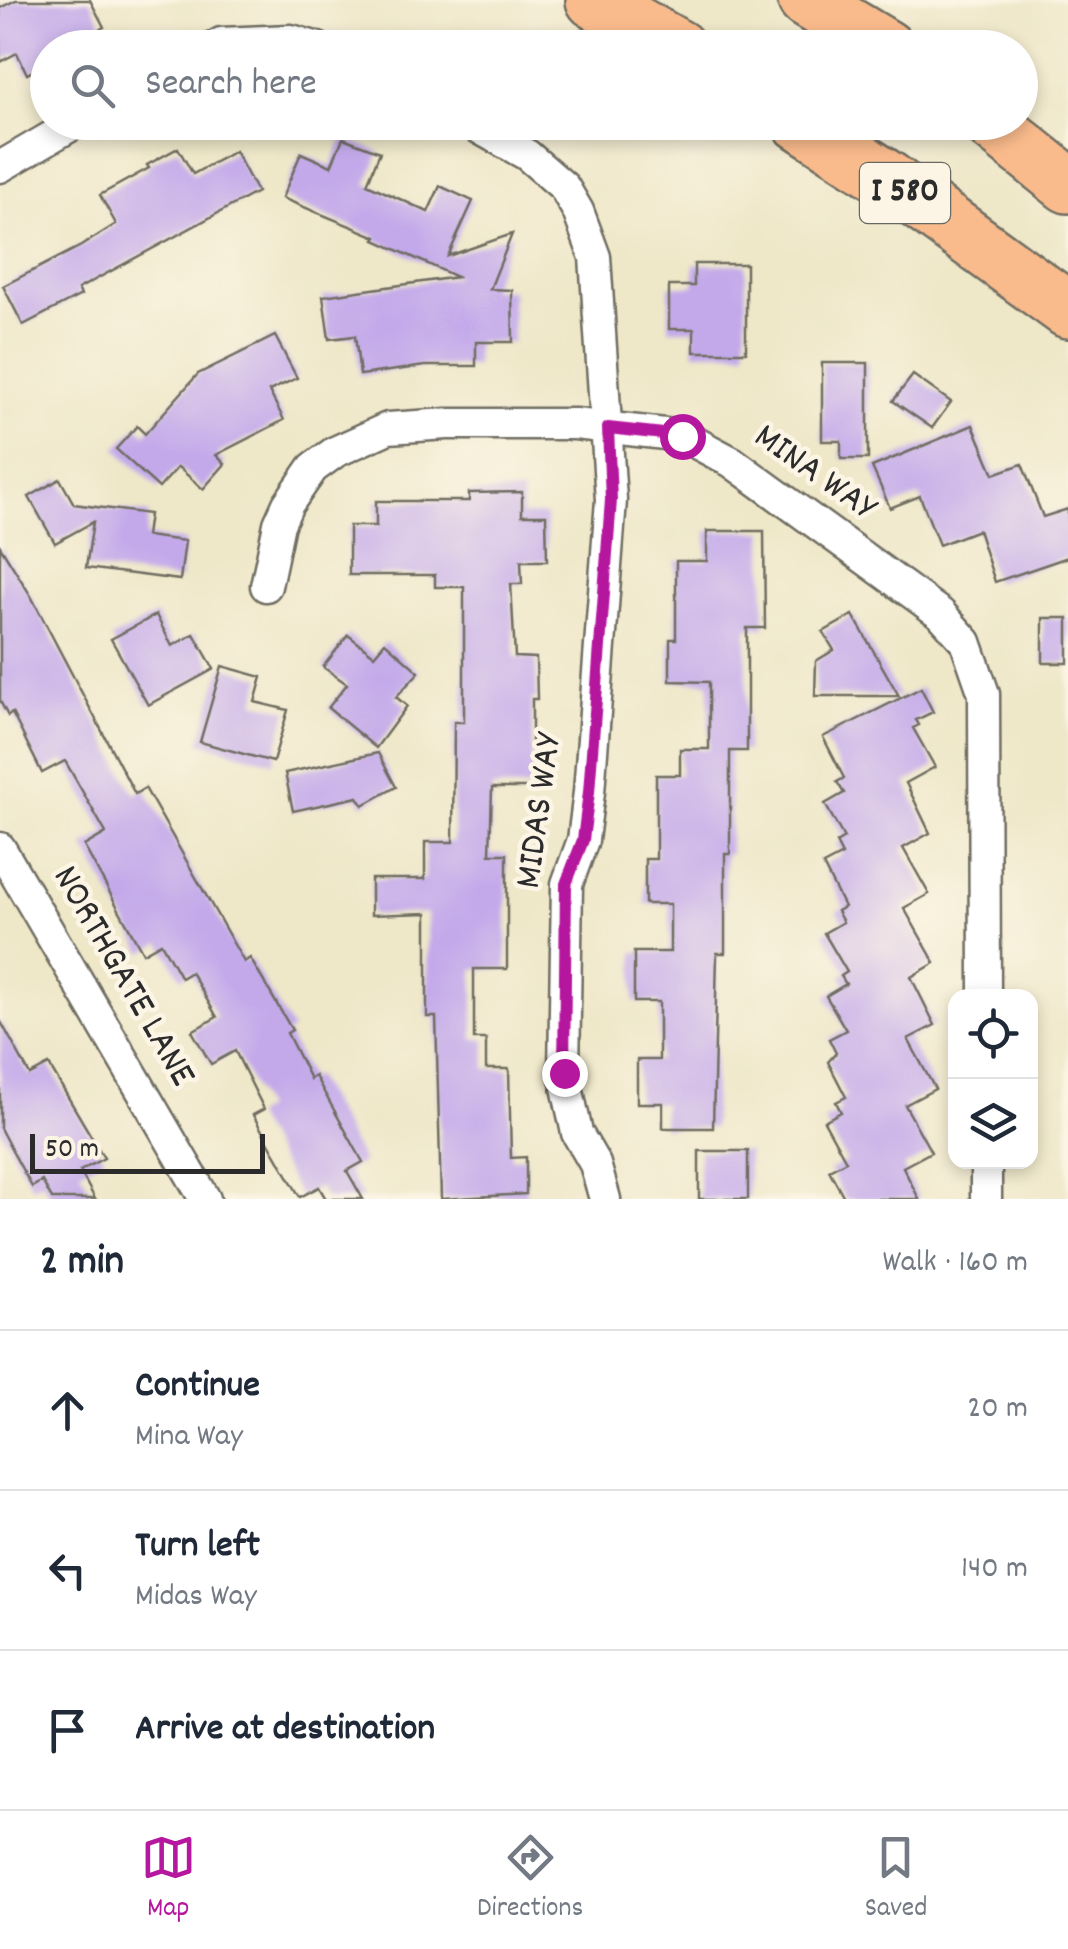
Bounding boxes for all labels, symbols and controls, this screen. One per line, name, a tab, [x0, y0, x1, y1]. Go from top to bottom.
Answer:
search box	[30, 30, 1038, 140]
icon: search	[65, 58, 120, 113]
text: Search here	[145, 58, 317, 113]
road number: I 580	[860, 163, 950, 223]
street label: MINA WAY	[741, 412, 887, 537]
route start	[660, 414, 706, 460]
street label: MIDAS WAY	[503, 729, 579, 892]
street label: NORTHGATE LANE	[36, 856, 208, 1098]
map controls	[948, 989, 1038, 1169]
button: locate	[948, 989, 1038, 1079]
route end	[542, 1051, 588, 1097]
button: layers	[948, 1079, 1038, 1169]
scale bar	[30, 1129, 265, 1174]
text: 50 m	[45, 1131, 99, 1171]
text: 2 min	[40, 1234, 124, 1294]
text: Walk · 160 m	[882, 1241, 1028, 1287]
text: Continue	[135, 1360, 260, 1415]
icon: ahead	[40, 1383, 95, 1438]
text: 20 m	[967, 1387, 1028, 1433]
text: Mina Way	[135, 1415, 243, 1461]
text: Turn left	[135, 1520, 260, 1575]
icon: left	[40, 1543, 95, 1598]
text: 140 m	[961, 1547, 1028, 1593]
text: Midas Way	[135, 1575, 257, 1621]
icon: arrive	[40, 1703, 95, 1758]
text: Arrive at destination	[135, 1703, 435, 1758]
tab: Map	[141, 1830, 196, 1930]
tab: Directions	[477, 1830, 583, 1930]
tab: Saved	[865, 1830, 927, 1930]

